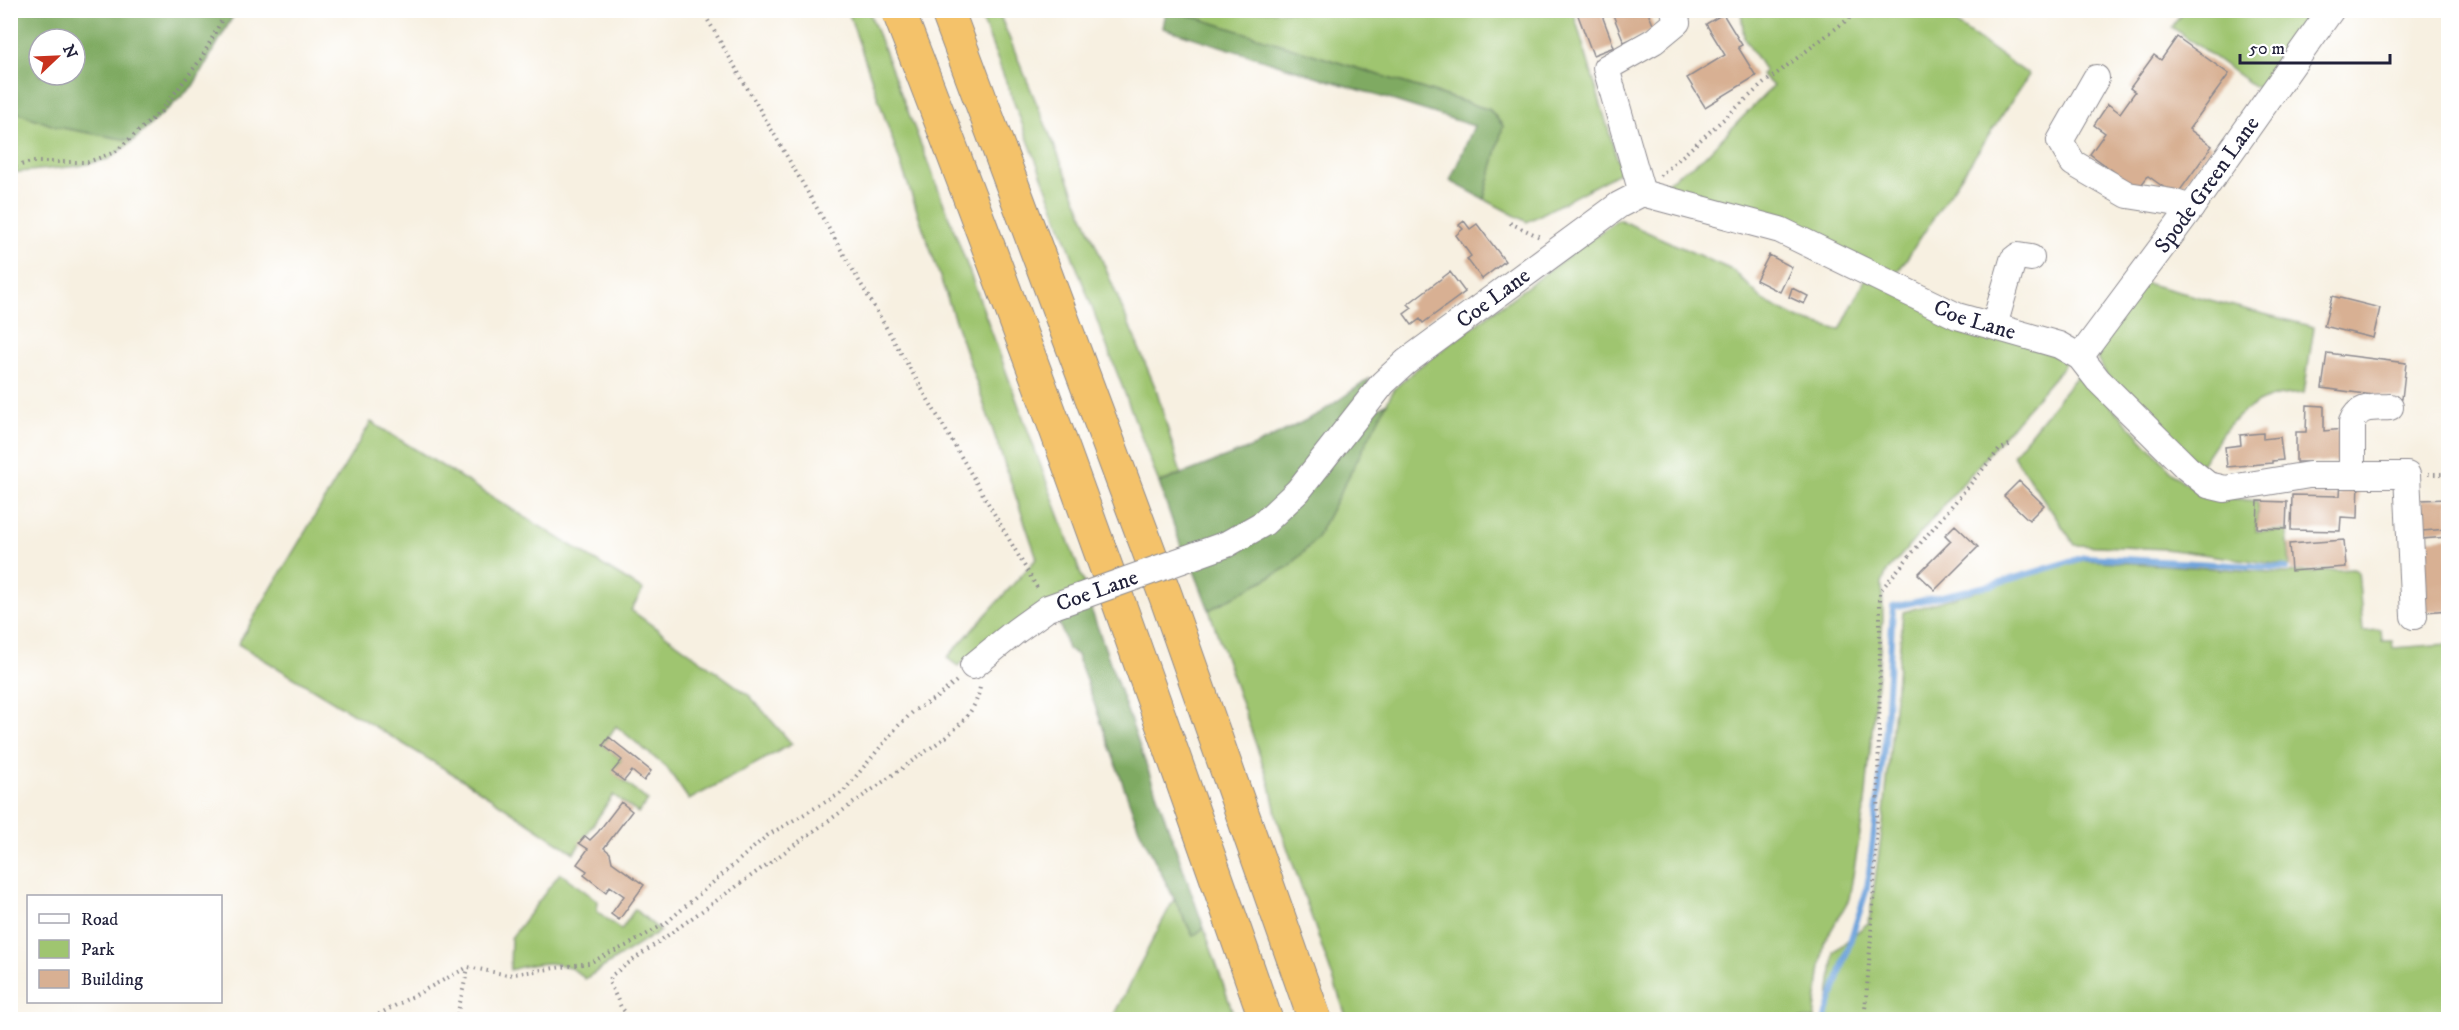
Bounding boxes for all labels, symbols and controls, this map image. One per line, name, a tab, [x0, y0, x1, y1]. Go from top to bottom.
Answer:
north arrow	[27, 27, 87, 87]
scale bar	[2240, 27, 2390, 65]
text: 50 m	[2249, 38, 2285, 60]
text: N	[58, 42, 82, 61]
street label: Spode Green Lane	[2149, 111, 2265, 258]
street label: Coe Lane	[1451, 262, 1535, 334]
street label: Coe Lane	[1929, 293, 2019, 346]
street label: Coe Lane	[1052, 563, 1141, 618]
legend	[27, 895, 222, 1003]
text: Road	[81, 909, 118, 931]
text: Park	[81, 939, 115, 961]
text: Building	[81, 969, 143, 991]

